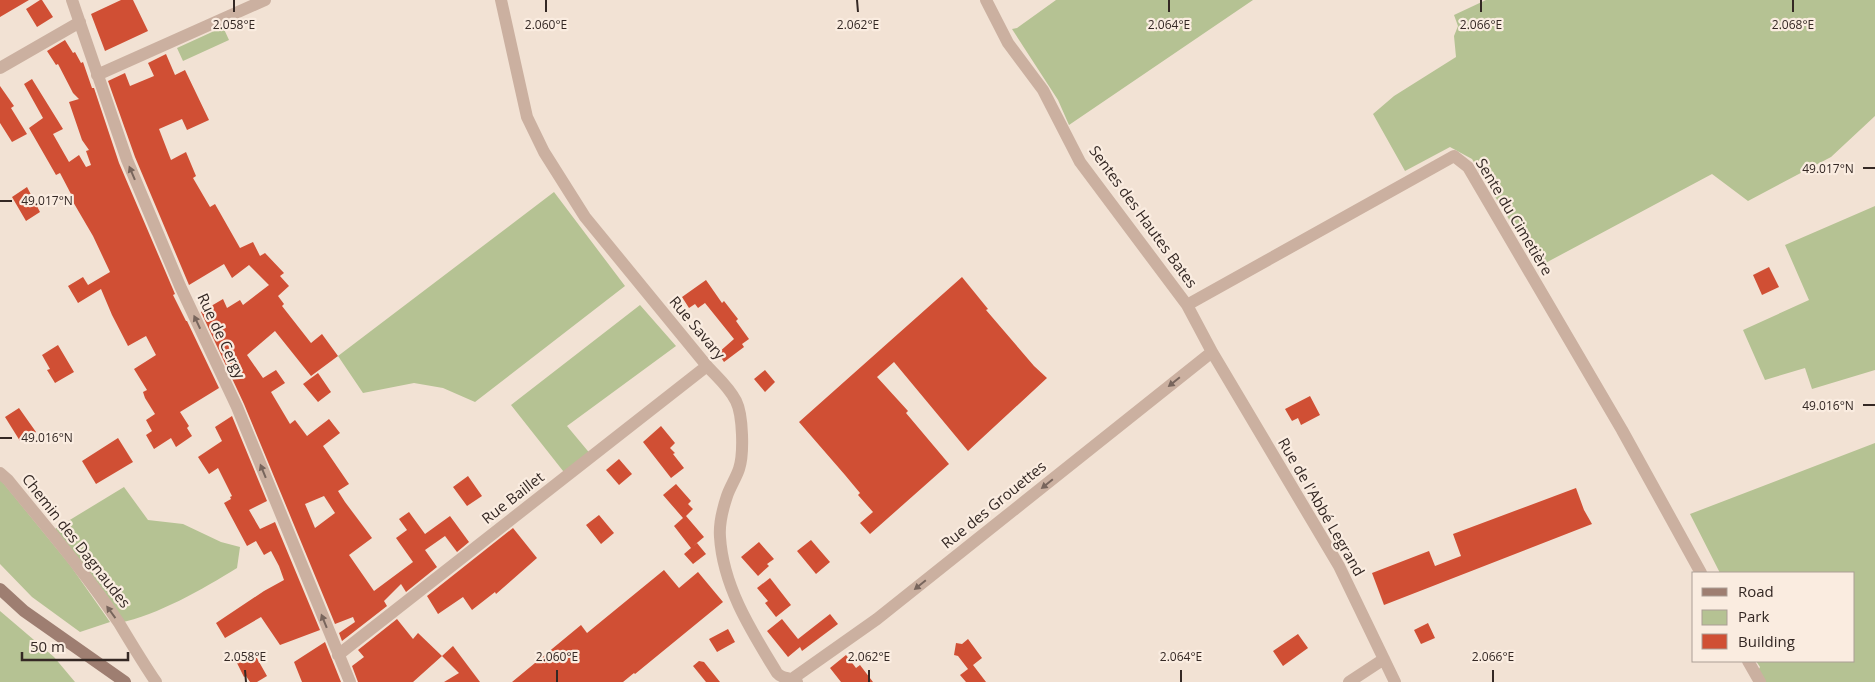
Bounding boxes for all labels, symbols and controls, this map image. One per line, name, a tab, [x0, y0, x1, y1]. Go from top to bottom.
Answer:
text: 2.058°E	[213, 16, 255, 33]
text: 2.060°E	[525, 16, 567, 33]
text: 2.062°E	[837, 16, 879, 33]
text: 2.064°E	[1148, 16, 1190, 33]
text: 2.066°E	[1460, 16, 1502, 33]
text: 2.068°E	[1772, 16, 1814, 33]
street label: Sentes des Hautes Bates	[1085, 141, 1202, 292]
street label: Sente du Cimetière	[1472, 154, 1558, 279]
text: 49.017°N	[1802, 160, 1854, 177]
one-way arrow	[128, 166, 136, 180]
text: 49.017°N	[21, 192, 73, 209]
street label: Rue de Cergy	[193, 290, 251, 382]
street label: Rue Savary	[665, 292, 730, 364]
one-way arrow	[192, 315, 200, 329]
one-way arrow	[1168, 377, 1181, 388]
text: 49.016°N	[1802, 397, 1854, 414]
text: 49.016°N	[21, 429, 73, 446]
street label: Rue de l'Abbé Legrand	[1274, 434, 1370, 579]
street label: Rue des Grouettes	[937, 456, 1050, 553]
one-way arrow	[258, 464, 266, 478]
street label: Rue Baillet	[477, 467, 548, 528]
street label: Chemin des Dagnaudes	[18, 469, 136, 612]
one-way arrow	[1041, 478, 1054, 489]
legend	[1692, 572, 1855, 662]
one-way arrow	[914, 579, 927, 590]
text: Road	[1738, 581, 1774, 601]
one-way arrow	[106, 605, 116, 619]
text: Park	[1738, 606, 1769, 626]
one-way arrow	[320, 614, 328, 628]
scale bar	[22, 630, 129, 662]
text: Building	[1738, 631, 1795, 651]
text: 50 m	[30, 636, 65, 656]
text: 2.058°E	[224, 648, 266, 665]
text: 2.060°E	[536, 648, 578, 665]
text: 2.062°E	[848, 648, 890, 665]
text: 2.064°E	[1160, 648, 1202, 665]
text: 2.066°E	[1472, 648, 1514, 665]

